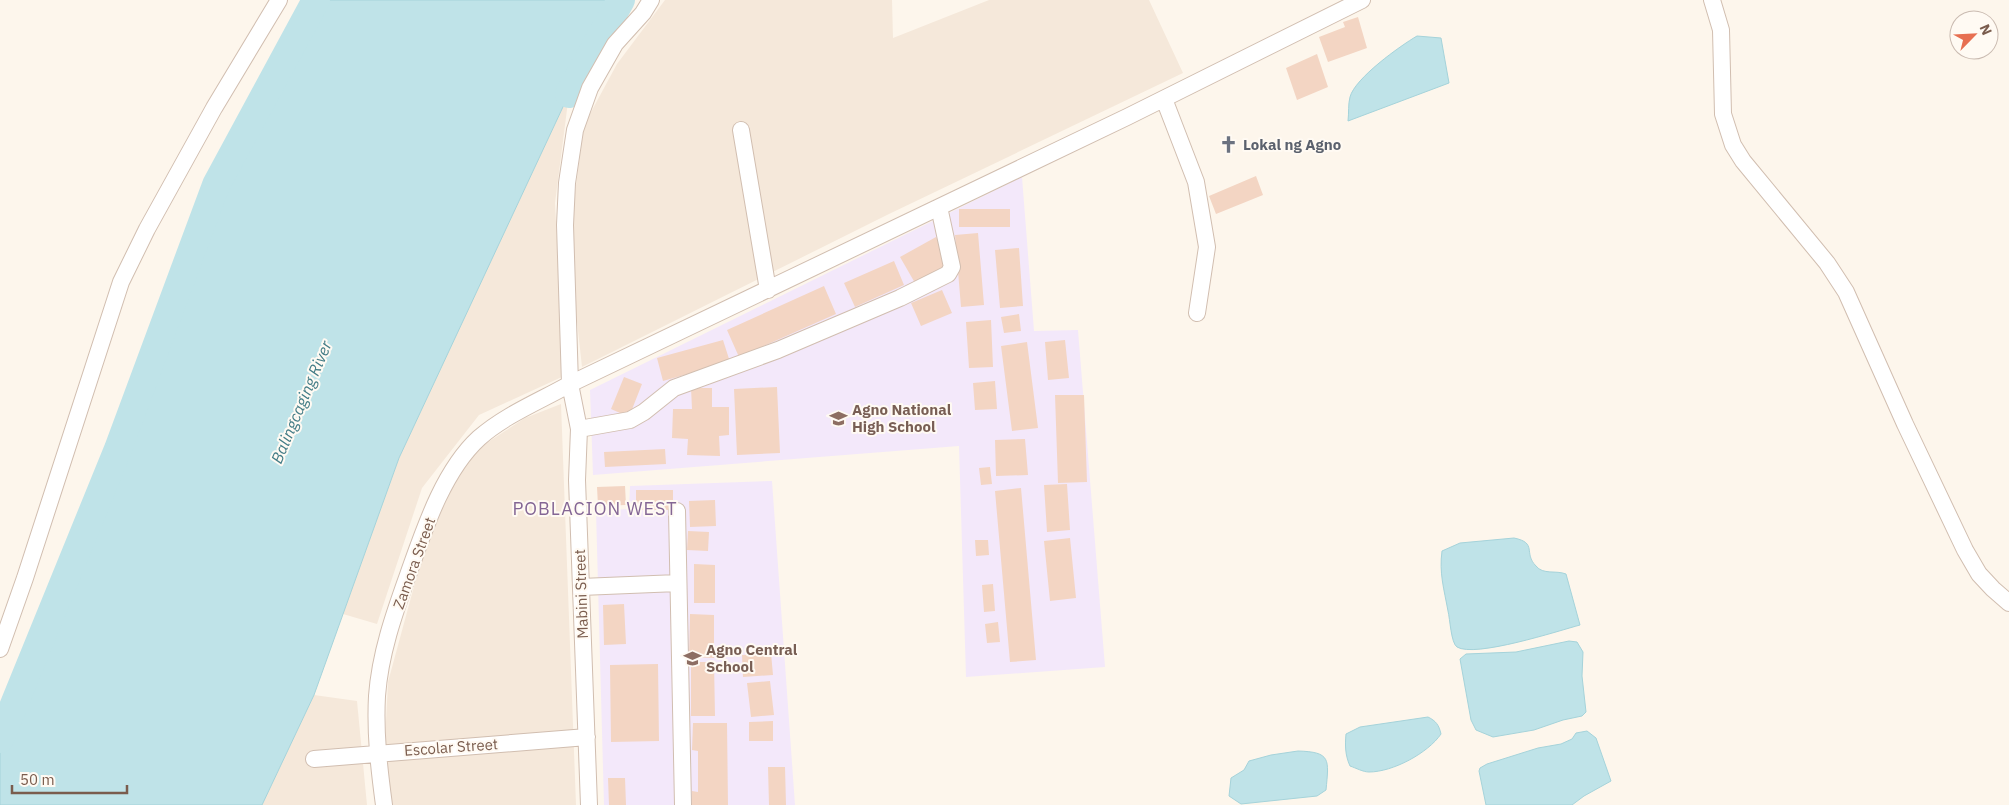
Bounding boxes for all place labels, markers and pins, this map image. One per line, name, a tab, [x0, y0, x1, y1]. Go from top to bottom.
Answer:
church icon: Lokal ng Agno	[1219, 134, 1239, 154]
place label: Lokal ng Agno	[1243, 135, 1341, 154]
place label: Agno National High School	[852, 400, 952, 436]
school or university icon: Agno National High School	[828, 408, 848, 428]
place label: Agno Central School	[706, 640, 798, 676]
school or university icon: Agno Central School	[682, 648, 702, 668]

